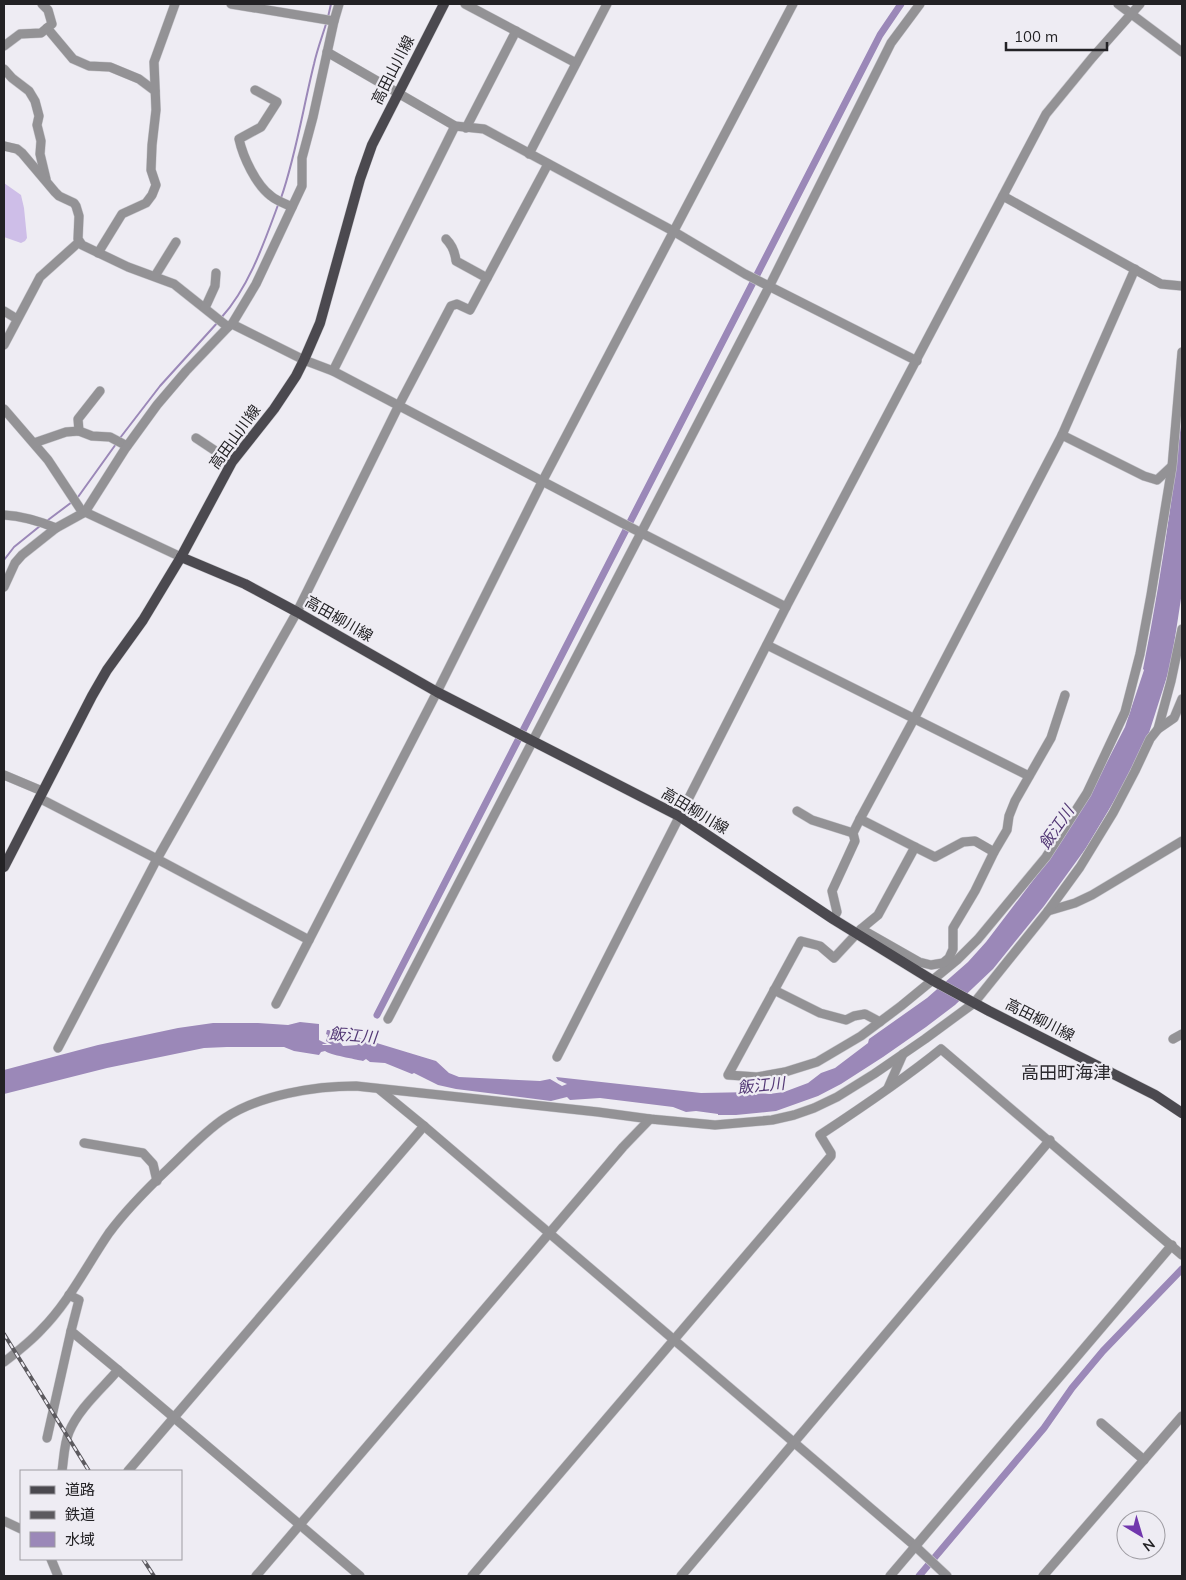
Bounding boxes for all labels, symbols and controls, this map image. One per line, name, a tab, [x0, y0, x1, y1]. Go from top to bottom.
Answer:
scale bar	[1006, 20, 1107, 52]
text: 100 m	[1014, 27, 1058, 46]
street label: 高田山川線	[367, 32, 418, 108]
street label: 高田山川線	[205, 401, 264, 473]
street label: 高田柳川線	[302, 592, 376, 646]
street label: 高田柳川線	[658, 783, 732, 838]
water label: 飯江川	[1034, 800, 1079, 852]
street label: 高田柳川線	[1002, 994, 1078, 1045]
water label: 飯江川	[328, 1023, 380, 1047]
district label: 高田町海津	[1021, 1061, 1111, 1084]
water label: 飯江川	[736, 1072, 788, 1097]
legend	[20, 1470, 182, 1560]
text: 道路	[65, 1480, 95, 1499]
text: 鉄道	[65, 1505, 95, 1524]
north arrow	[1116, 1510, 1166, 1560]
text: 水域	[65, 1530, 95, 1549]
text: N	[1139, 1535, 1159, 1556]

